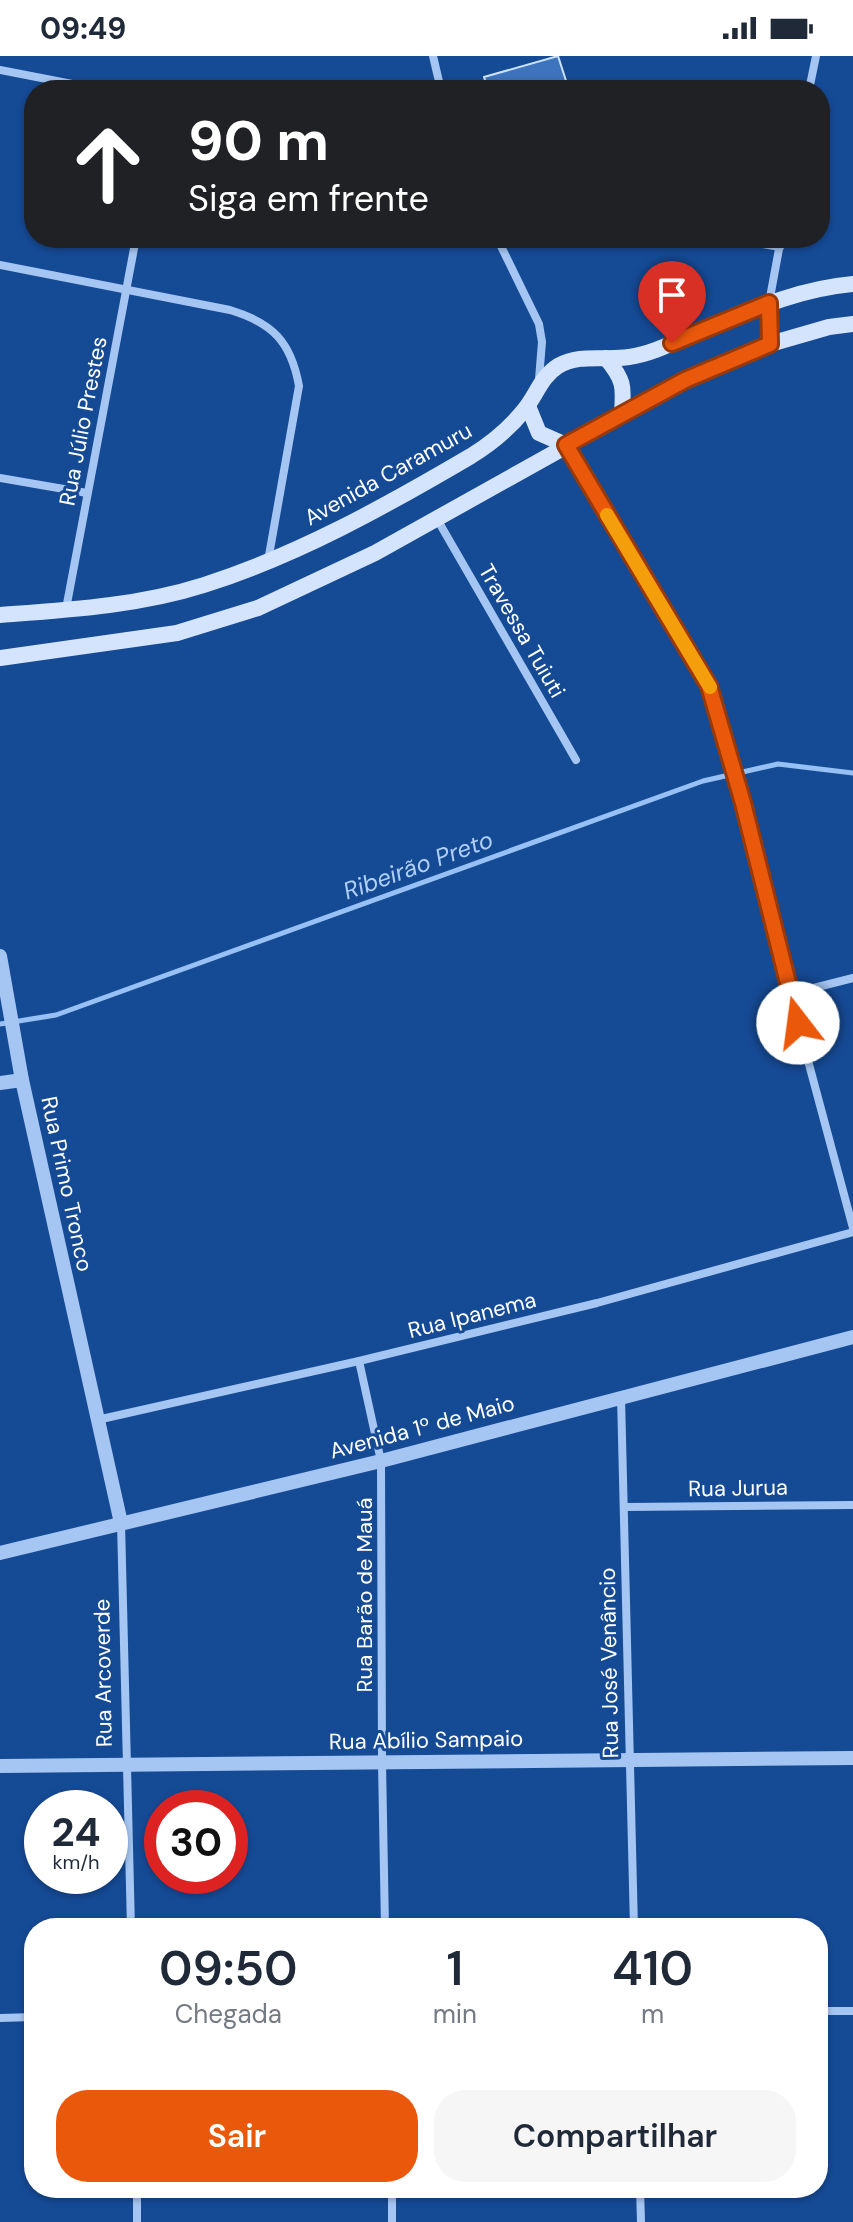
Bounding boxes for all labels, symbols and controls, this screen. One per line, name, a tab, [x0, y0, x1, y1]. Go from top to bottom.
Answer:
text: 09:49	[40, 9, 126, 48]
text: 90 m	[188, 104, 329, 177]
icon: ahead	[56, 112, 160, 216]
text: Siga em frente	[188, 175, 429, 222]
pin	[638, 261, 706, 343]
icon: arrive	[650, 273, 694, 317]
street label: Rua Júlio Prestes	[52, 334, 114, 508]
street label: Avenida Caramuru	[299, 416, 477, 532]
street label: Travessa Tuiuti	[472, 559, 572, 703]
water label: Ribeirão Preto	[339, 824, 497, 906]
position arrow	[756, 981, 840, 1065]
street label: Rua Primo Tronco	[34, 1094, 100, 1274]
street label: Rua Ipanema	[405, 1285, 539, 1345]
street label: Avenida 1º de Maio	[326, 1388, 518, 1466]
street label: Rua Jurua	[688, 1473, 788, 1503]
street label: Rua Barão de Mauá	[350, 1498, 379, 1692]
street label: Rua José Venâncio	[593, 1567, 625, 1759]
street label: Rua Arcoverde	[87, 1599, 119, 1747]
street label: Rua Abílio Sampaio	[329, 1724, 523, 1756]
speed limit sign: 30	[144, 1790, 248, 1894]
text: 24	[52, 1806, 100, 1858]
text: km/h	[52, 1849, 100, 1875]
text: 09:50	[159, 1937, 298, 2000]
text: 1	[446, 1937, 463, 2000]
text: 410	[612, 1937, 693, 2000]
text: Chegada	[175, 1997, 282, 2031]
text: min	[433, 1997, 477, 2031]
text: m	[641, 1997, 664, 2031]
button: Sair	[56, 2090, 418, 2182]
button: Compartilhar	[434, 2090, 796, 2182]

